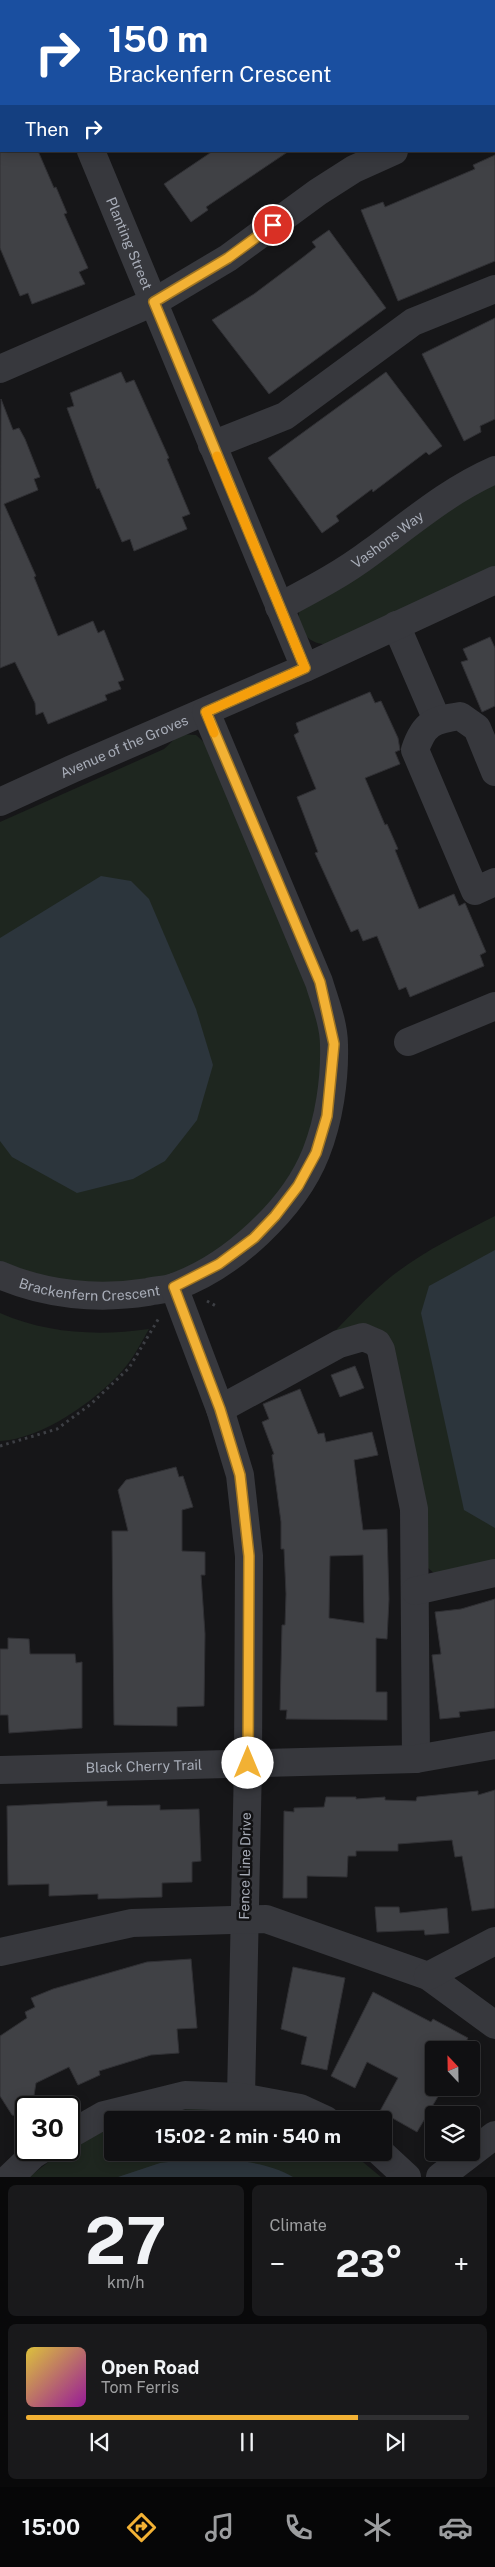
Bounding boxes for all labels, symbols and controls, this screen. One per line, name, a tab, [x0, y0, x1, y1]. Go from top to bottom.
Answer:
text: 150 m	[108, 19, 208, 60]
icon: right	[25, 20, 90, 85]
text: Brackenfern Crescent	[108, 61, 331, 87]
icon: right	[79, 115, 107, 143]
text: Then	[25, 118, 69, 140]
street label: Planting Street	[103, 195, 156, 292]
pin	[252, 204, 294, 246]
icon: arrive	[259, 211, 287, 239]
street label: Vashons Way	[348, 507, 427, 571]
street label: Avenue of the Groves	[58, 712, 191, 781]
street label: Brackenfern Crescent	[17, 1275, 161, 1304]
position arrow	[221, 1736, 273, 1788]
street label: Black Cherry Trail	[86, 1757, 202, 1776]
street label: Fence Line Drive	[236, 1812, 254, 1920]
north arrow	[425, 2041, 480, 2096]
map controls	[425, 2041, 480, 2161]
speed limit sign: 30	[15, 2096, 80, 2161]
button: layers	[425, 2106, 480, 2161]
text: 15:02 · 2 min · 540 m	[155, 2125, 341, 2147]
text: 27	[85, 2202, 167, 2279]
text: Climate	[270, 2216, 327, 2235]
text: 23°	[336, 2241, 403, 2286]
text: −	[270, 2247, 285, 2280]
text: +	[453, 2247, 469, 2280]
text: km/h	[107, 2273, 145, 2292]
text: Open Road	[101, 2356, 199, 2378]
text: Tom Ferris	[101, 2378, 179, 2397]
icon: previous	[86, 2428, 114, 2456]
icon: pause	[233, 2428, 261, 2456]
icon: next	[381, 2428, 409, 2456]
icon: directions	[124, 2510, 159, 2545]
icon: music	[202, 2510, 237, 2545]
icon: phone	[281, 2510, 316, 2545]
icon: climate	[360, 2510, 395, 2545]
icon: car	[438, 2510, 473, 2545]
text: 15:00	[22, 2514, 80, 2540]

